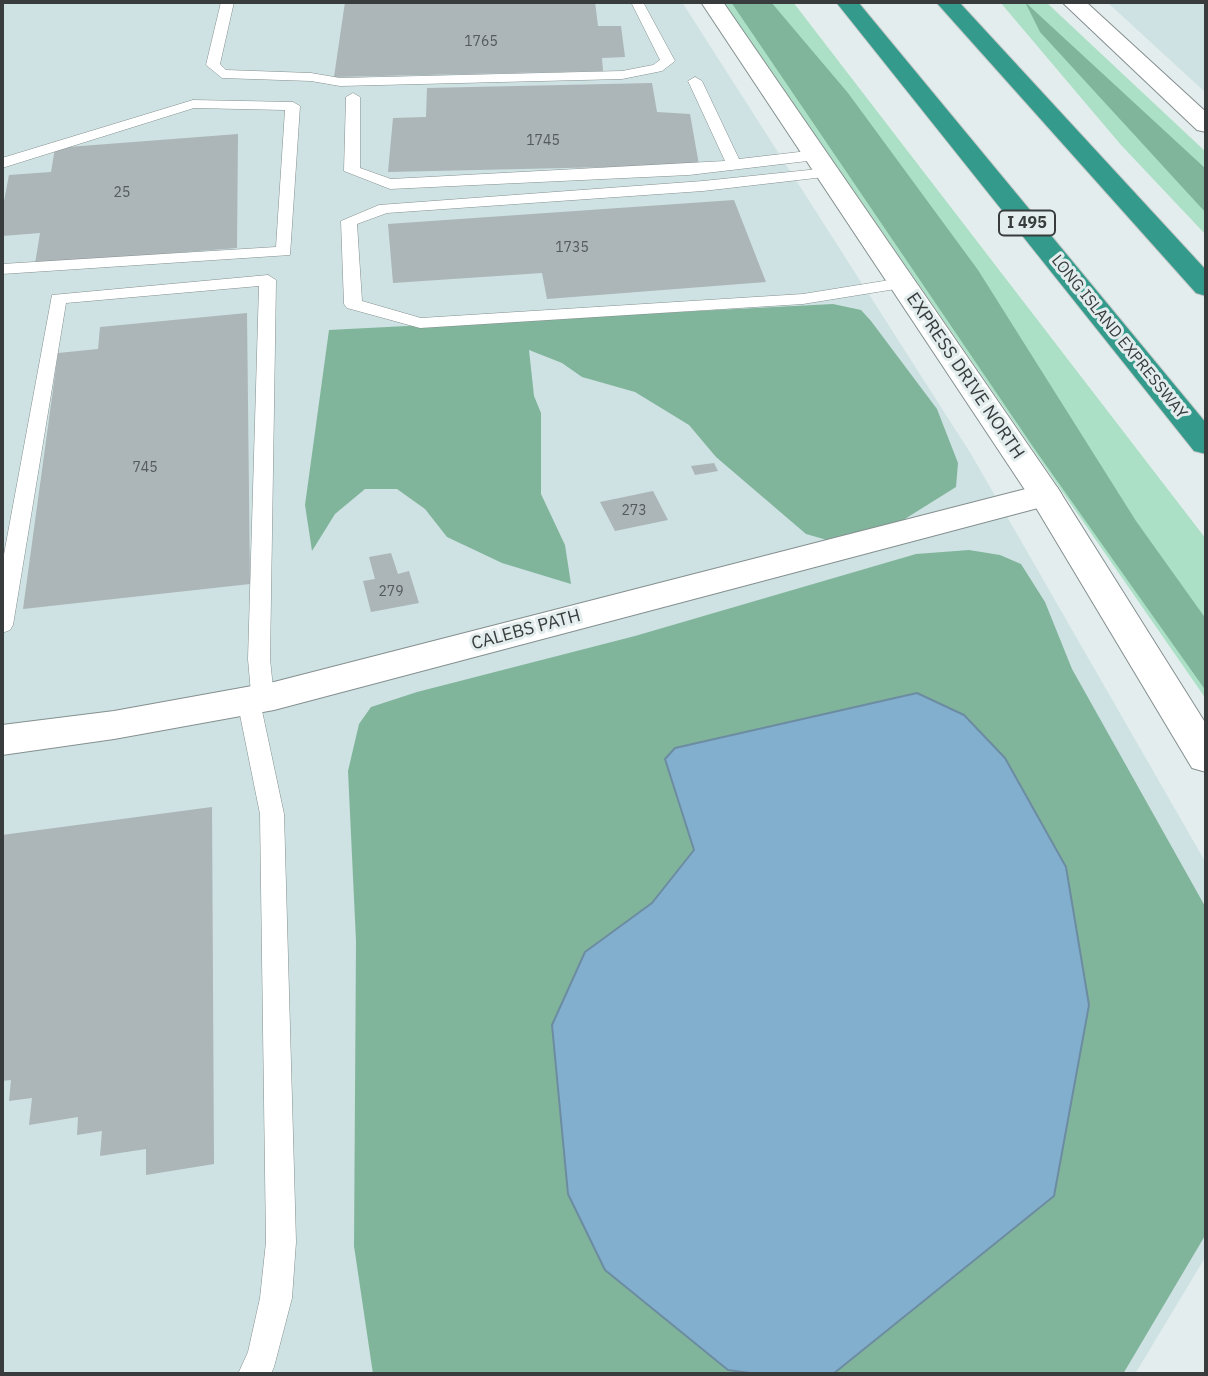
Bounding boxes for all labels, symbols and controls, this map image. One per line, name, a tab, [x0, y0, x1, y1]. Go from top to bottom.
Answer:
house number: 1765	[464, 34, 498, 50]
house number: 1745	[526, 133, 560, 149]
house number: 25	[114, 185, 130, 201]
road number: I 495	[999, 210, 1055, 236]
house number: 1735	[555, 240, 589, 256]
street label: LONG ISLAND EXPRESSWAY	[1047, 251, 1191, 423]
street label: EXPRESS DRIVE NORTH	[901, 289, 1029, 463]
house number: 745	[132, 460, 158, 476]
house number: 273	[621, 503, 647, 519]
house number: 279	[378, 584, 404, 600]
street label: CALEBS PATH	[469, 605, 583, 655]

